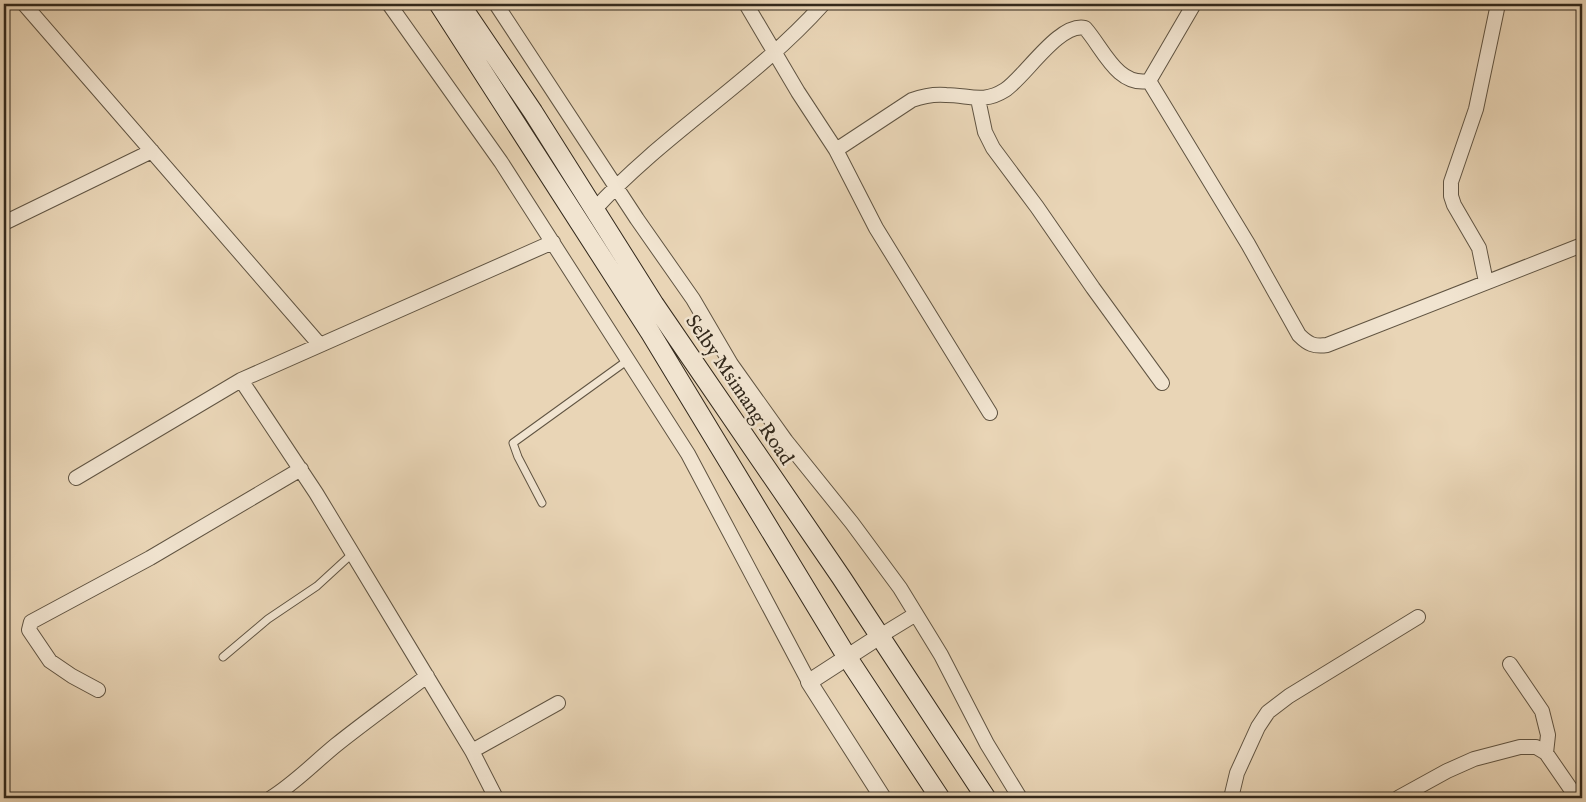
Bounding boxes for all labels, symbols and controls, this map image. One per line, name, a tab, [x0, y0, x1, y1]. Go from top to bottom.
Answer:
street label: Selby Msimang Road	[679, 310, 799, 470]

